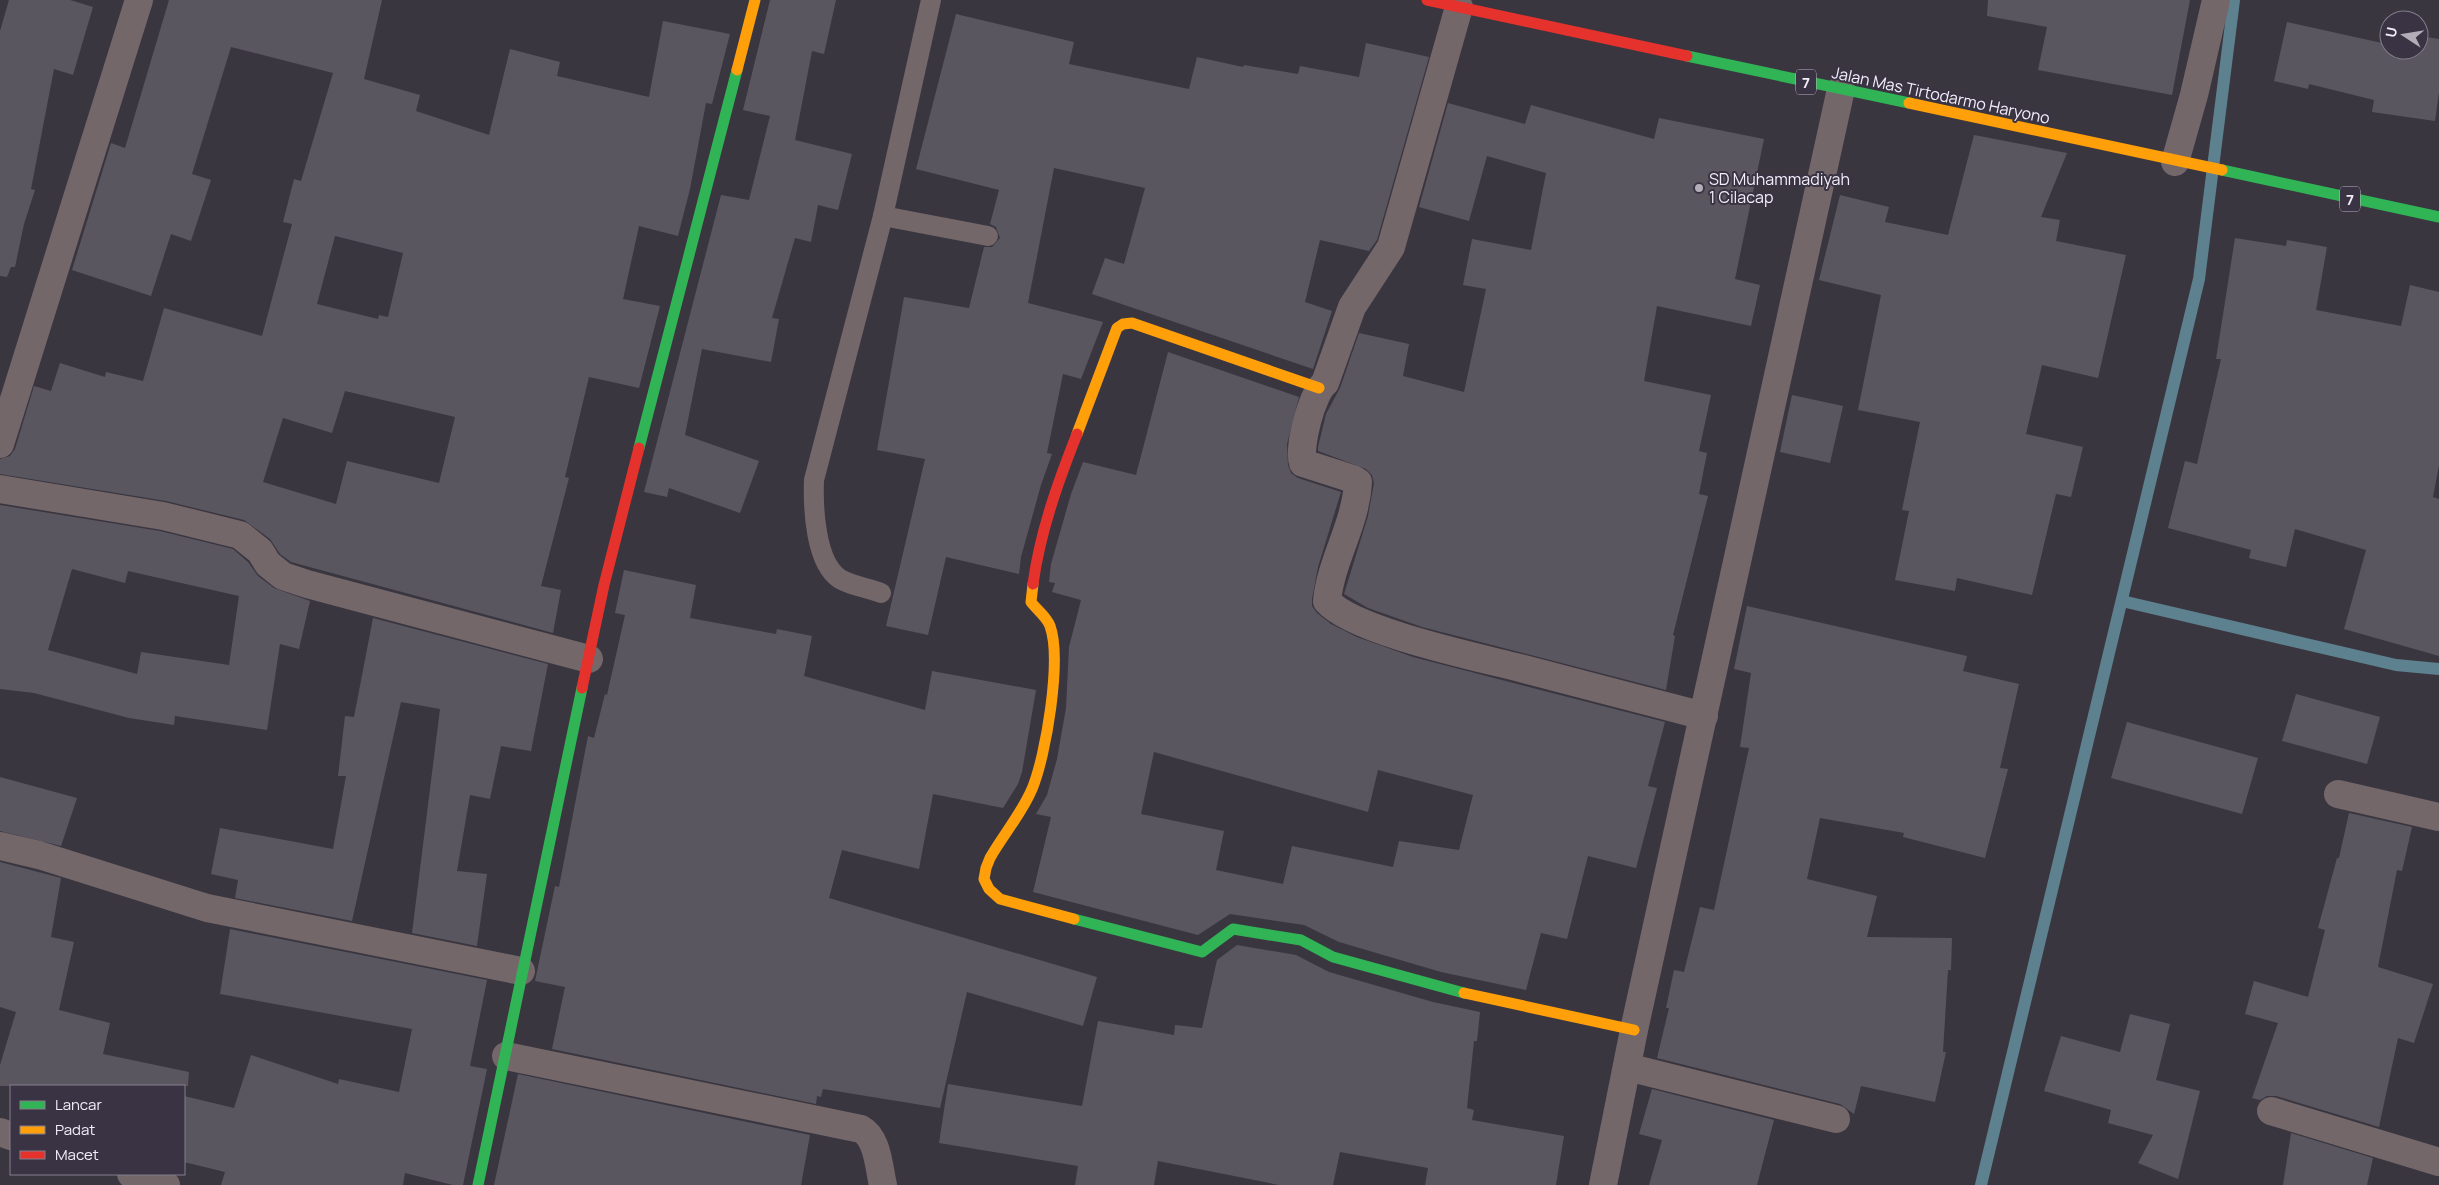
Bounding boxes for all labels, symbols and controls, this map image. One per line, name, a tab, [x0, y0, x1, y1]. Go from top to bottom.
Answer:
north arrow	[2379, 10, 2429, 60]
text: U	[2380, 25, 2401, 39]
street label: Jalan Mas Tirtodarmo Haryono	[1830, 61, 2052, 129]
road number: 7	[1796, 70, 1816, 94]
place label: SD Muhammadiyah 1 Cilacap	[1709, 168, 1850, 208]
marker: SD Muhammadiyah 1 Cilacap	[1693, 182, 1705, 194]
road number: 7	[2340, 186, 2360, 212]
legend	[10, 1085, 185, 1175]
text: Lancar	[55, 1094, 102, 1115]
text: Padat	[55, 1119, 95, 1140]
text: Macet	[55, 1144, 99, 1165]

